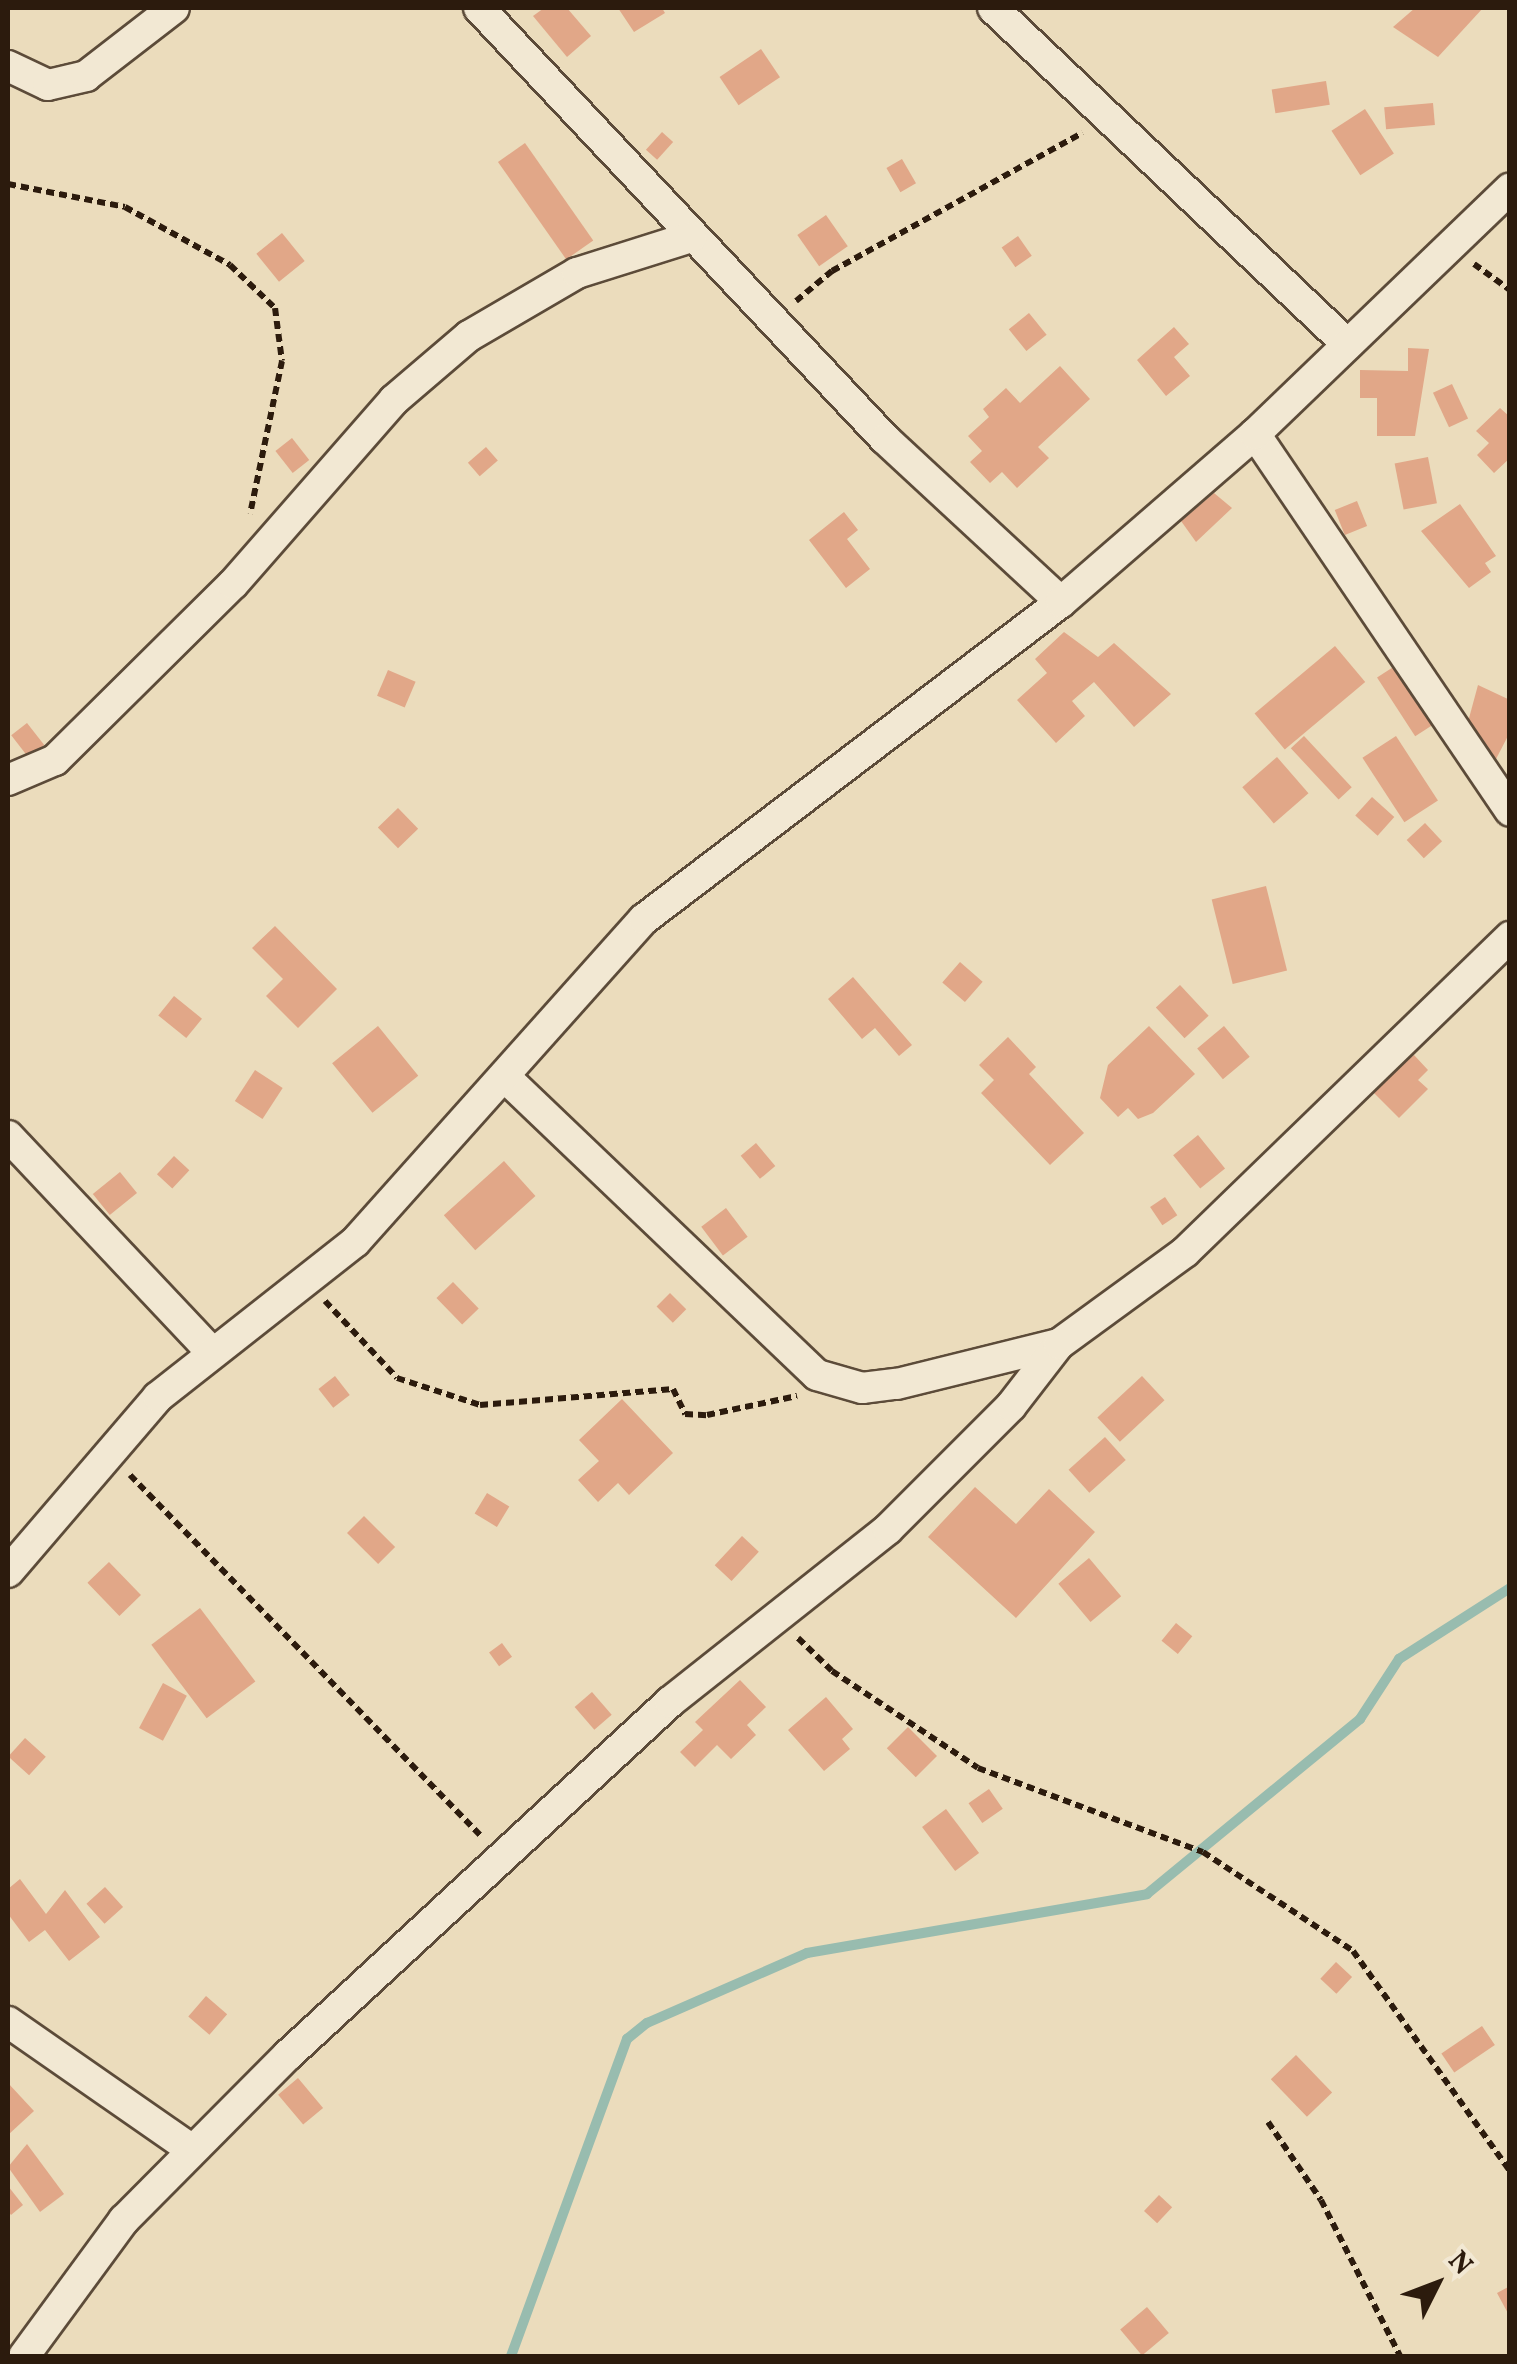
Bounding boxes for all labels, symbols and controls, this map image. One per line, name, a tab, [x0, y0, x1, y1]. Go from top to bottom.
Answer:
north arrow	[1387, 2234, 1487, 2334]
text: N	[1438, 2243, 1481, 2284]

